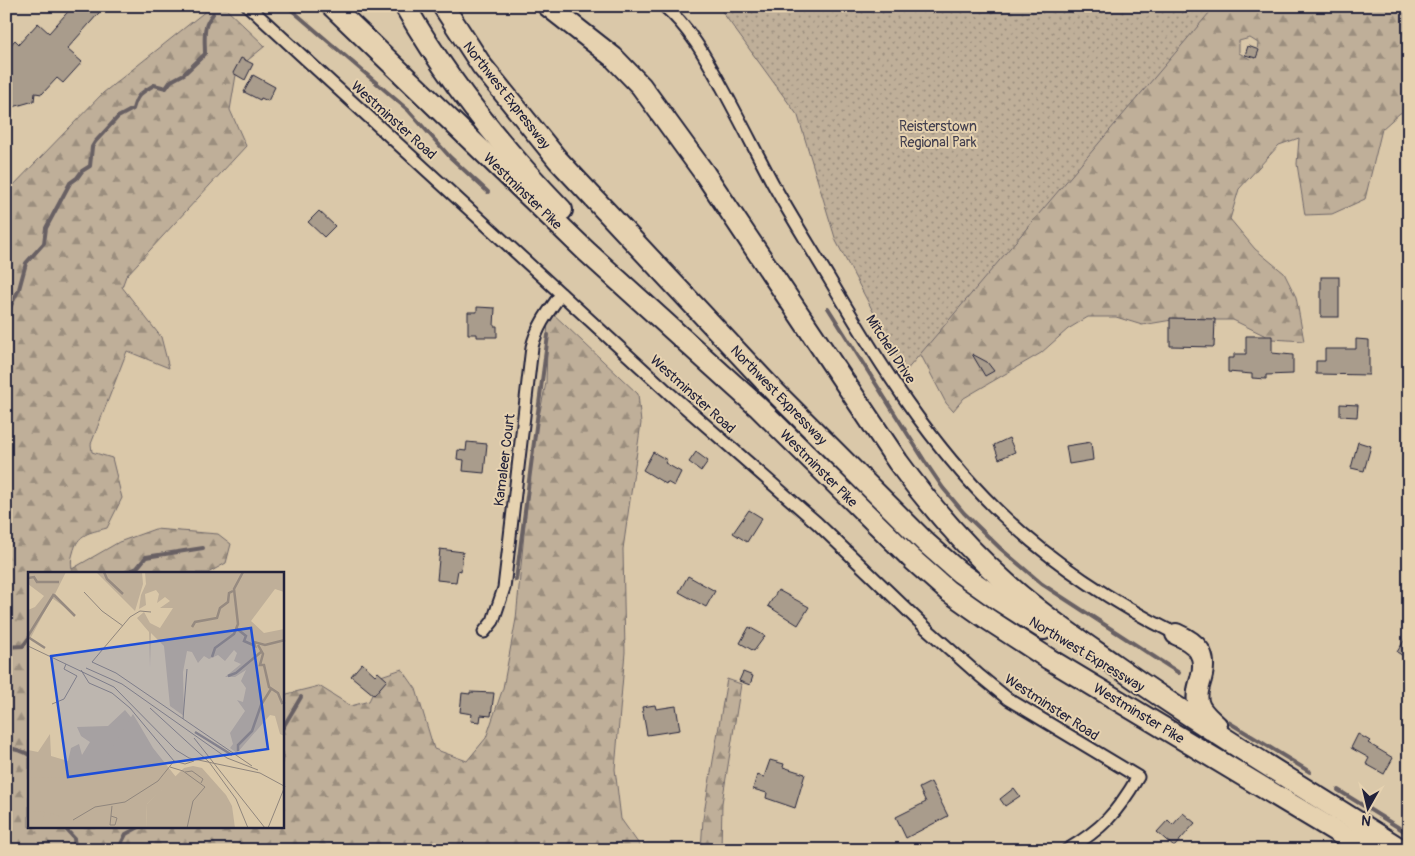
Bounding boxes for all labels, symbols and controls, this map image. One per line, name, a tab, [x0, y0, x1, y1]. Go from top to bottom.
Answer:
street label: Northwest Expressway	[459, 38, 554, 152]
street label: Westminster Road	[347, 78, 440, 163]
park label: Reisterstown Regional Park	[899, 118, 977, 151]
street label: Westminster Pike	[480, 149, 566, 233]
street label: Mitchell Drive	[862, 312, 919, 387]
street label: Northwest Expressway	[727, 342, 831, 449]
street label: Westminster Road	[646, 352, 739, 437]
street label: Kamaleer Court	[490, 413, 519, 507]
street label: Westminster Pike	[776, 426, 861, 511]
inset map	[28, 572, 284, 828]
street label: Northwest Expressway	[1026, 613, 1148, 696]
street label: Westminster Road	[1001, 671, 1102, 744]
street label: Westminster Pike	[1090, 680, 1187, 747]
north arrow	[1342, 784, 1392, 834]
text: N	[1360, 811, 1372, 829]

